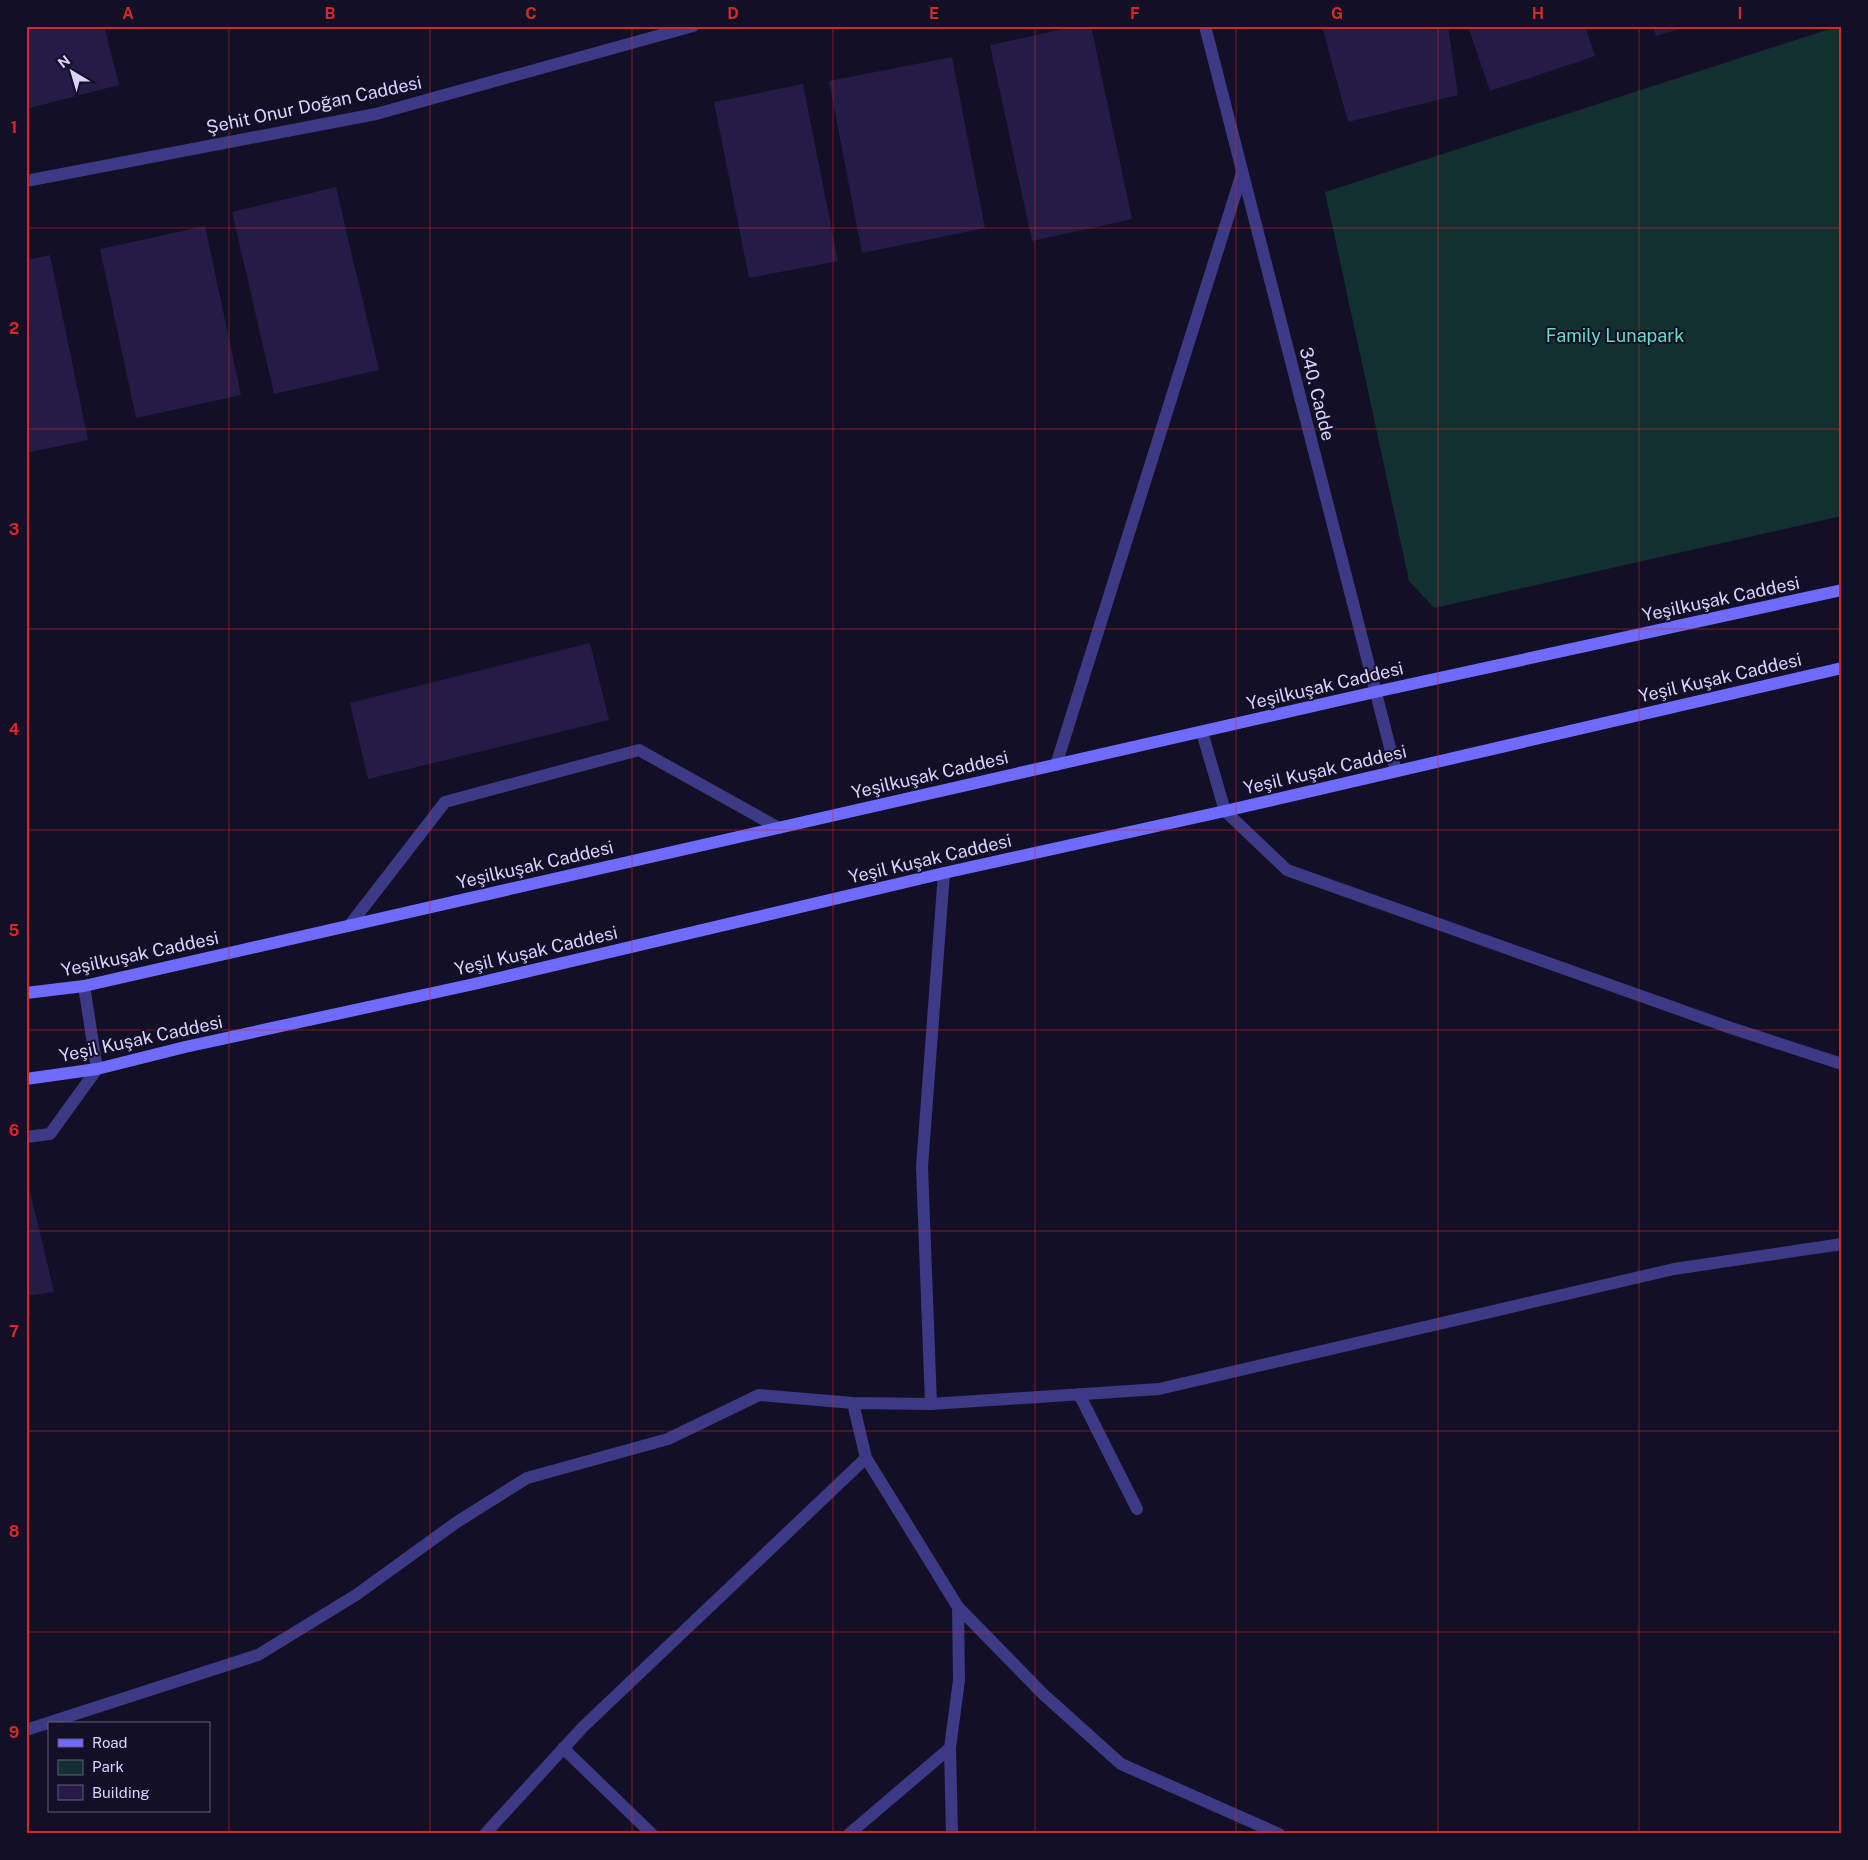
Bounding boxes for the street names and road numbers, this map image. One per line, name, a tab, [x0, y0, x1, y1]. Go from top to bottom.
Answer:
street label: Şehit Onur Doğan Caddesi	[204, 71, 423, 138]
street label: 340. Cadde	[1296, 345, 1339, 443]
street label: Yeşilkuşak Caddesi	[1640, 572, 1801, 625]
street label: Yeşil Kuşak Caddesi	[1636, 649, 1803, 706]
street label: Yeşilkuşak Caddesi	[1244, 657, 1405, 714]
street label: Yeşil Kuşak Caddesi	[1241, 741, 1408, 798]
street label: Yeşilkuşak Caddesi	[849, 746, 1010, 803]
street label: Yeşil Kuşak Caddesi	[846, 830, 1013, 887]
street label: Yeşilkuşak Caddesi	[454, 836, 615, 893]
street label: Yeşil Kuşak Caddesi	[452, 922, 619, 979]
street label: Yeşilkuşak Caddesi	[59, 927, 220, 980]
street label: Yeşil Kuşak Caddesi	[57, 1011, 225, 1066]

